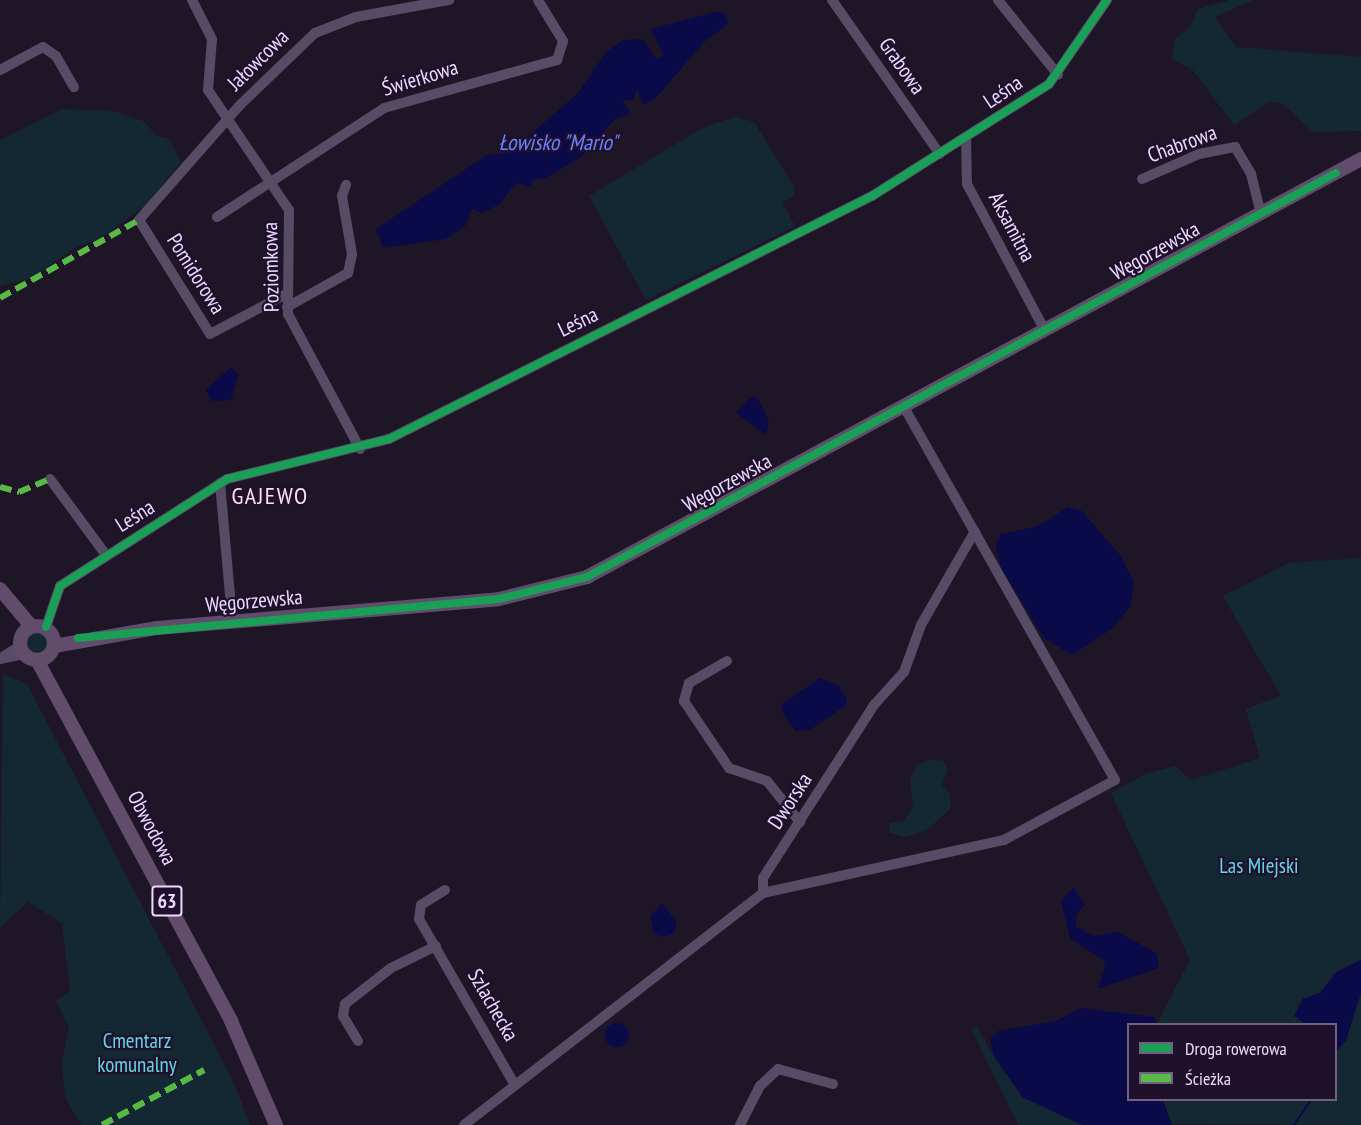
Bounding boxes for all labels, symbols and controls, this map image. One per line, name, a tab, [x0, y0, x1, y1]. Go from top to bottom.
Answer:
street label: Jałowcowa	[222, 24, 294, 96]
street label: Grabowa	[874, 33, 930, 99]
street label: Świerkowa	[379, 55, 461, 101]
street label: Leśna	[979, 70, 1027, 114]
street label: Chabrowa	[1144, 120, 1220, 168]
water label: Łowisko "Mario"	[498, 130, 618, 156]
street label: Aksamitna	[983, 188, 1041, 266]
street label: Węgorzewska	[1106, 216, 1204, 286]
street label: Poziomkowa	[258, 222, 284, 312]
street label: Pomidorowa	[162, 229, 230, 319]
street label: Leśna	[554, 302, 602, 342]
street label: Węgorzewska	[678, 448, 776, 518]
district label: GAJEWO	[231, 482, 309, 510]
street label: Leśna	[111, 494, 159, 538]
street label: Węgorzewska	[204, 584, 304, 618]
street label: Dworska	[763, 768, 817, 834]
street label: Obwodowa	[122, 787, 182, 869]
park label: Las Miejski	[1219, 853, 1299, 879]
road number: 63	[150, 884, 184, 918]
street label: Szlachecka	[462, 964, 524, 1046]
legend	[1127, 1023, 1337, 1101]
park label: Cmentarz komunalny	[97, 1028, 177, 1078]
text: Droga rowerowa	[1185, 1037, 1287, 1060]
text: Ścieżka	[1185, 1067, 1231, 1090]

